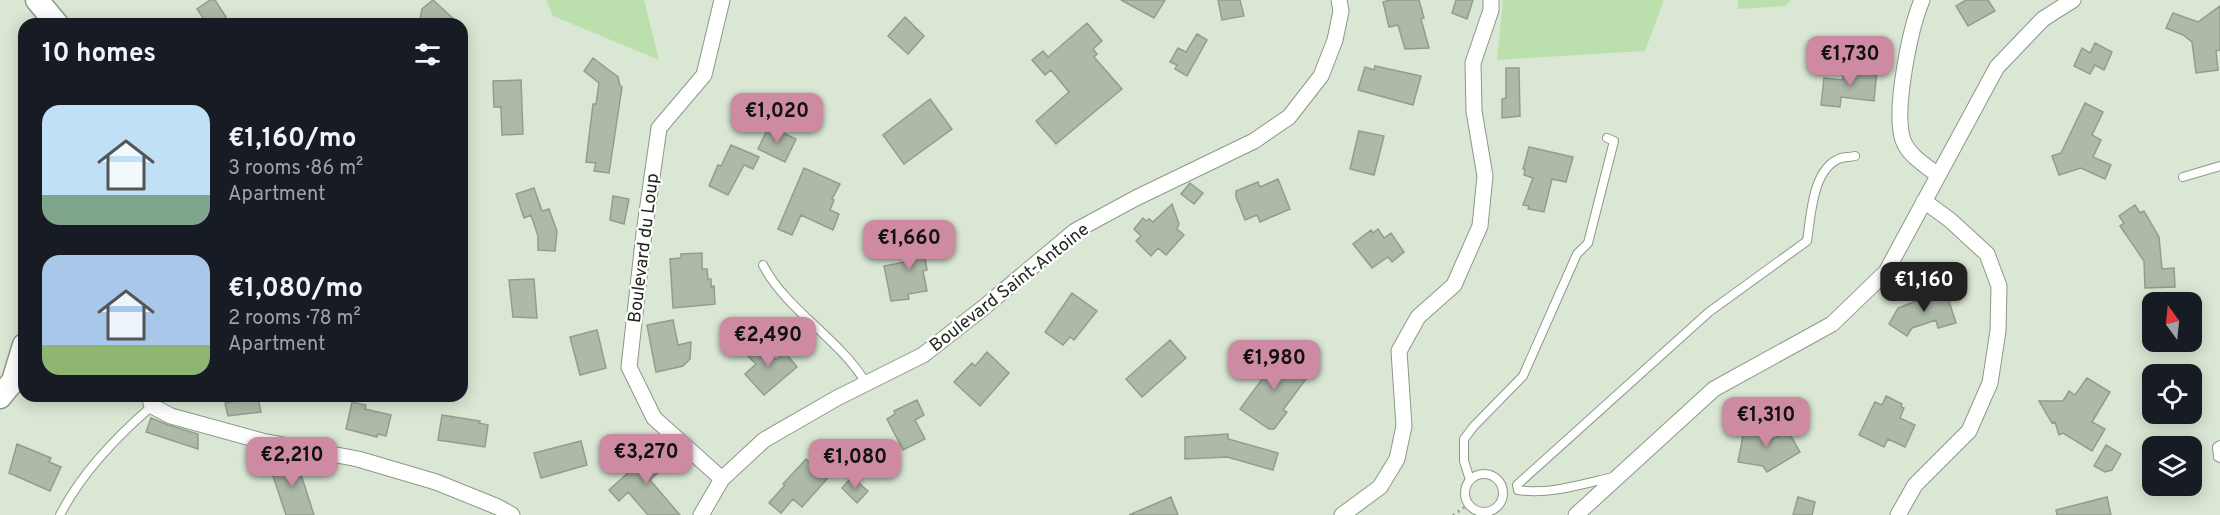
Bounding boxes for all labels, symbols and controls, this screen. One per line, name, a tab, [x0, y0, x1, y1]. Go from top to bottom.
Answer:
pin: €1,730	[1801, 36, 1899, 87]
text: 10 homes	[42, 38, 156, 71]
icon: filters	[411, 38, 444, 71]
text: €1,730	[1820, 42, 1880, 68]
pin: €1,020	[728, 93, 826, 144]
text: €1,020	[745, 99, 809, 125]
text: €1,160/mo	[228, 123, 356, 156]
icon: home	[90, 129, 162, 201]
text: 3 rooms · 86 m²	[228, 156, 363, 182]
street label: Boulevard du Loup	[624, 172, 665, 324]
text: Apartment	[228, 182, 326, 208]
street label: Boulevard Saint-Antoine	[925, 219, 1094, 358]
pin: €1,660	[860, 220, 958, 271]
text: €1,660	[877, 226, 941, 252]
pin: €1,160	[1875, 262, 1973, 313]
text: €1,160	[1894, 268, 1954, 294]
text: €1,080/mo	[228, 273, 363, 306]
icon: home	[90, 279, 162, 351]
north arrow	[2142, 292, 2202, 352]
map controls	[2142, 292, 2202, 496]
text: 2 rooms · 78 m²	[228, 306, 361, 332]
pin: €2,490	[719, 317, 817, 368]
text: €2,490	[734, 323, 802, 349]
text: Apartment	[228, 332, 326, 358]
pin: €1,980	[1225, 340, 1323, 391]
text: €1,980	[1242, 346, 1306, 372]
button: locate	[2142, 364, 2202, 424]
pin: €1,310	[1717, 397, 1815, 448]
text: €1,310	[1737, 403, 1795, 429]
pin: €3,270	[597, 434, 695, 485]
button: layers	[2142, 436, 2202, 496]
pin: €2,210	[243, 437, 341, 488]
pin: €1,080	[806, 439, 904, 490]
text: €3,270	[613, 440, 679, 466]
text: €2,210	[260, 443, 324, 469]
text: €1,080	[823, 445, 887, 471]

